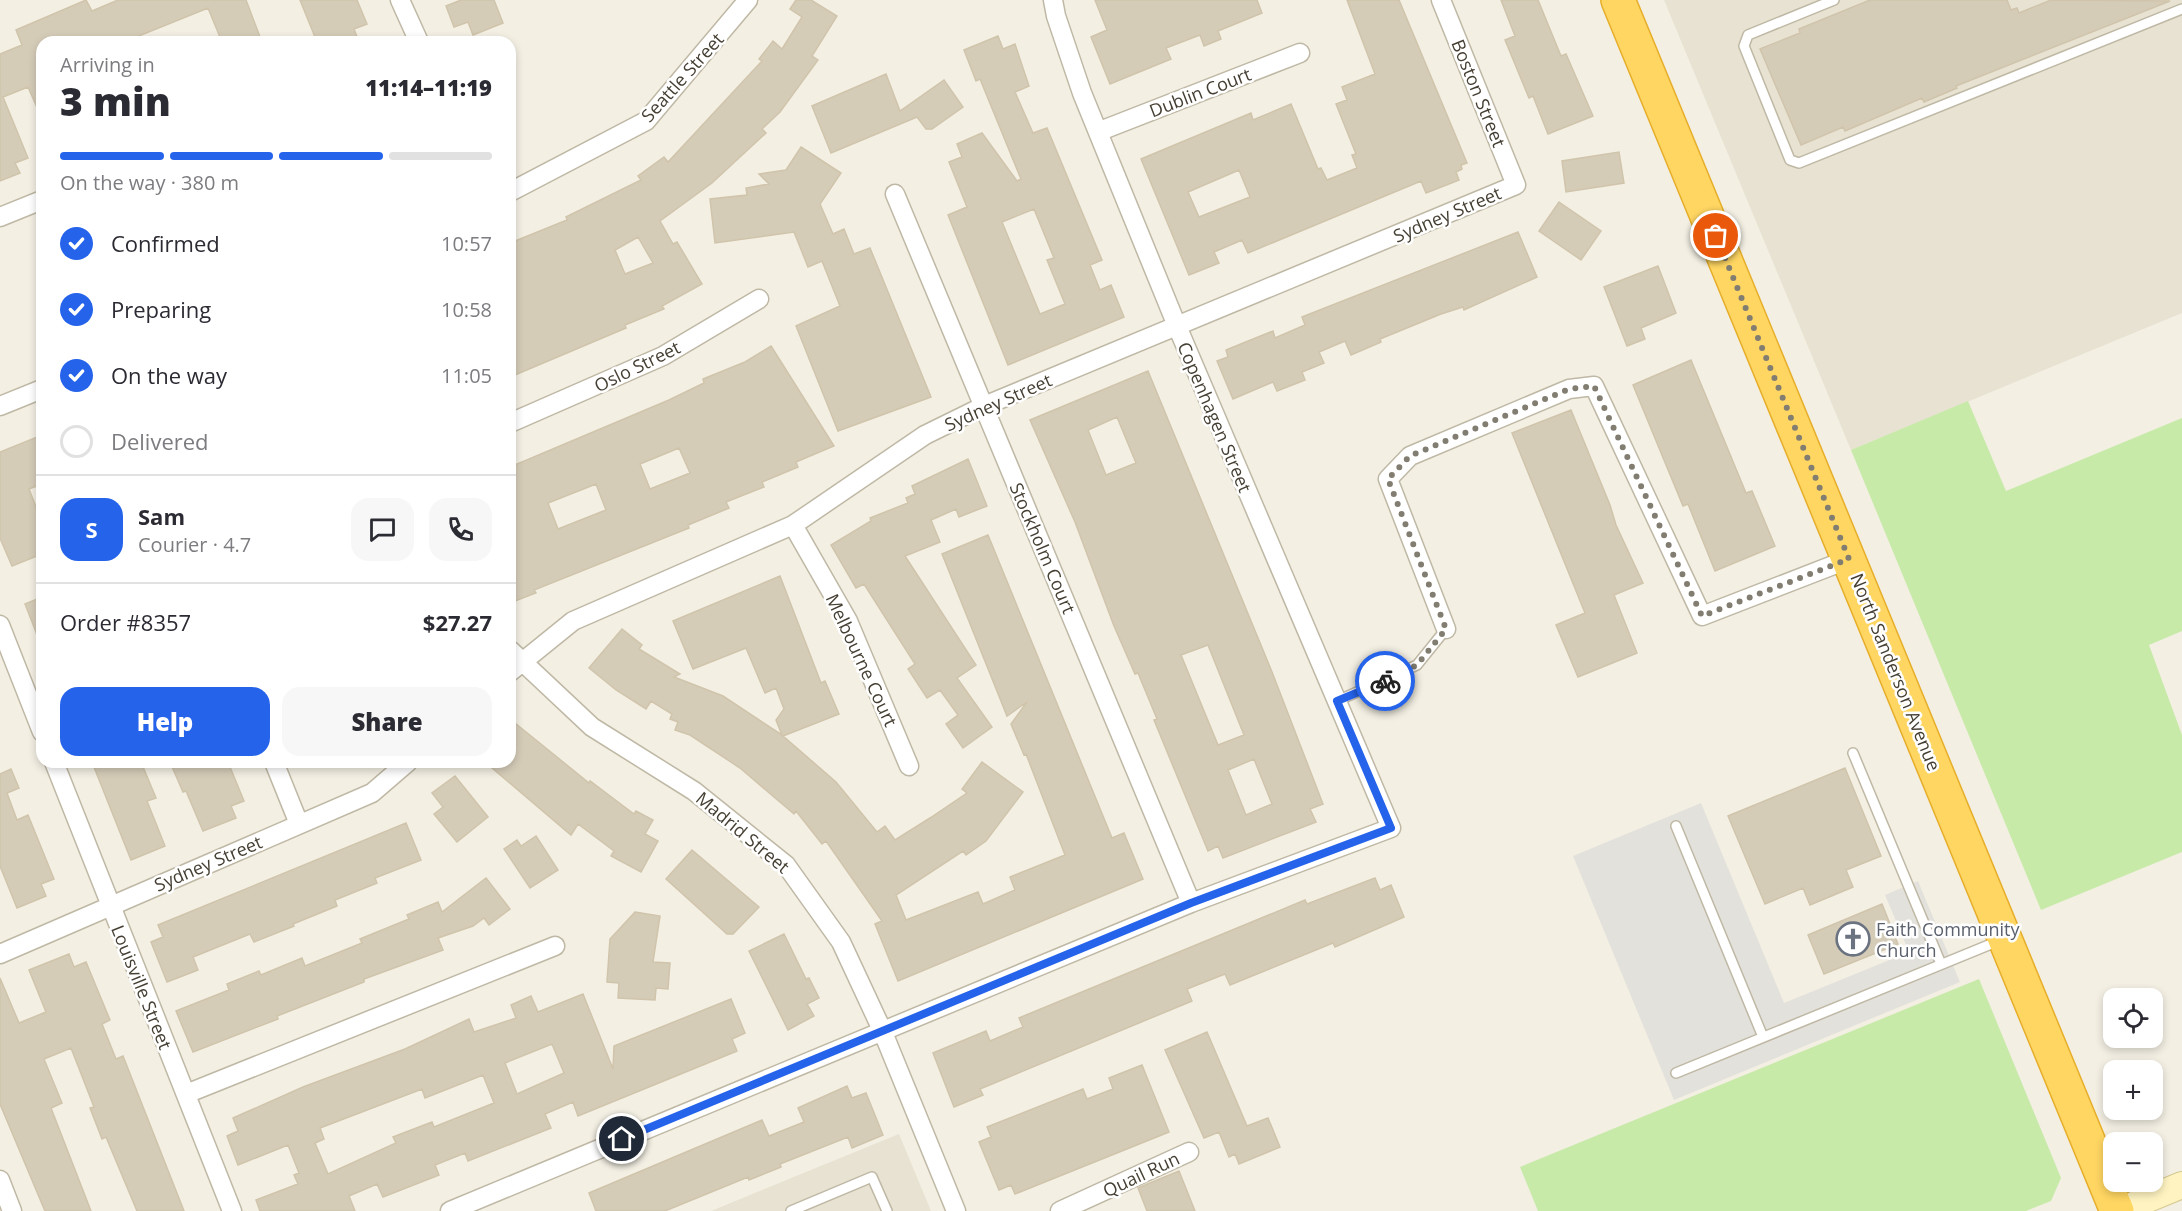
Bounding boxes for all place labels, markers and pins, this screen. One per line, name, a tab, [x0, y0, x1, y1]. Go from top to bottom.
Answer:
pin	[1690, 210, 1741, 261]
place label: Faith Community Church	[1876, 917, 2020, 962]
church icon: Faith Community Church	[1835, 921, 1871, 957]
pin	[596, 1113, 647, 1164]

